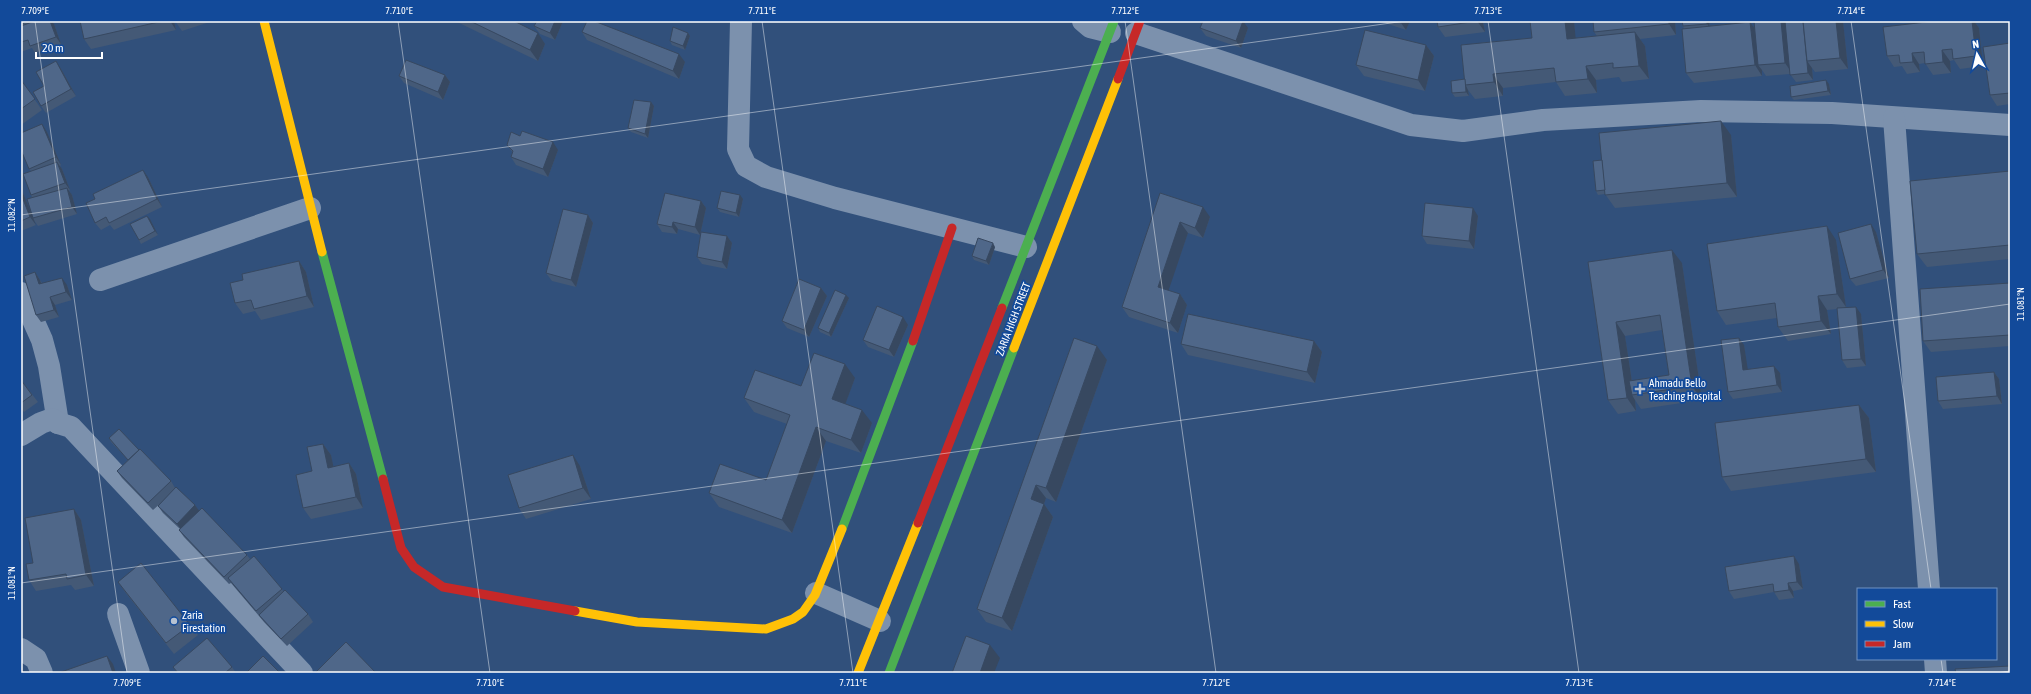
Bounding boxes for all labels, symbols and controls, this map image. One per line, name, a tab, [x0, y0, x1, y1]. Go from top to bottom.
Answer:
text: 7.709°E	[21, 5, 50, 16]
text: 7.710°E	[385, 5, 414, 16]
text: 7.711°E	[748, 5, 777, 16]
text: 7.712°E	[1111, 5, 1140, 16]
text: 7.713°E	[1474, 5, 1503, 16]
text: 7.714°E	[1837, 5, 1866, 16]
scale bar	[36, 34, 102, 60]
north arrow	[1957, 34, 1997, 74]
text: N	[1972, 38, 1980, 50]
text: 20 m	[42, 41, 64, 55]
text: 11.082°N	[6, 198, 17, 232]
street label: ZARIA HIGH STREET	[993, 280, 1033, 357]
text: 11.081°N	[2015, 287, 2026, 321]
place label: Ahmadu Bello Teaching Hospital	[1649, 377, 1721, 402]
marker: Ahmadu Bello Teaching Hospital	[1634, 383, 1646, 395]
text: 11.081°N	[6, 566, 17, 600]
legend	[1857, 588, 1997, 660]
text: Fast	[1893, 597, 1911, 611]
place label: Zaria Firestation	[182, 609, 226, 634]
marker: Zaria Firestation	[169, 616, 179, 626]
text: Slow	[1893, 617, 1914, 631]
text: Jam	[1893, 637, 1911, 651]
text: 7.709°E	[113, 677, 142, 688]
text: 7.710°E	[476, 677, 505, 688]
text: 7.711°E	[839, 677, 868, 688]
text: 7.712°E	[1202, 677, 1231, 688]
text: 7.713°E	[1565, 677, 1594, 688]
text: 7.714°E	[1928, 677, 1957, 688]

